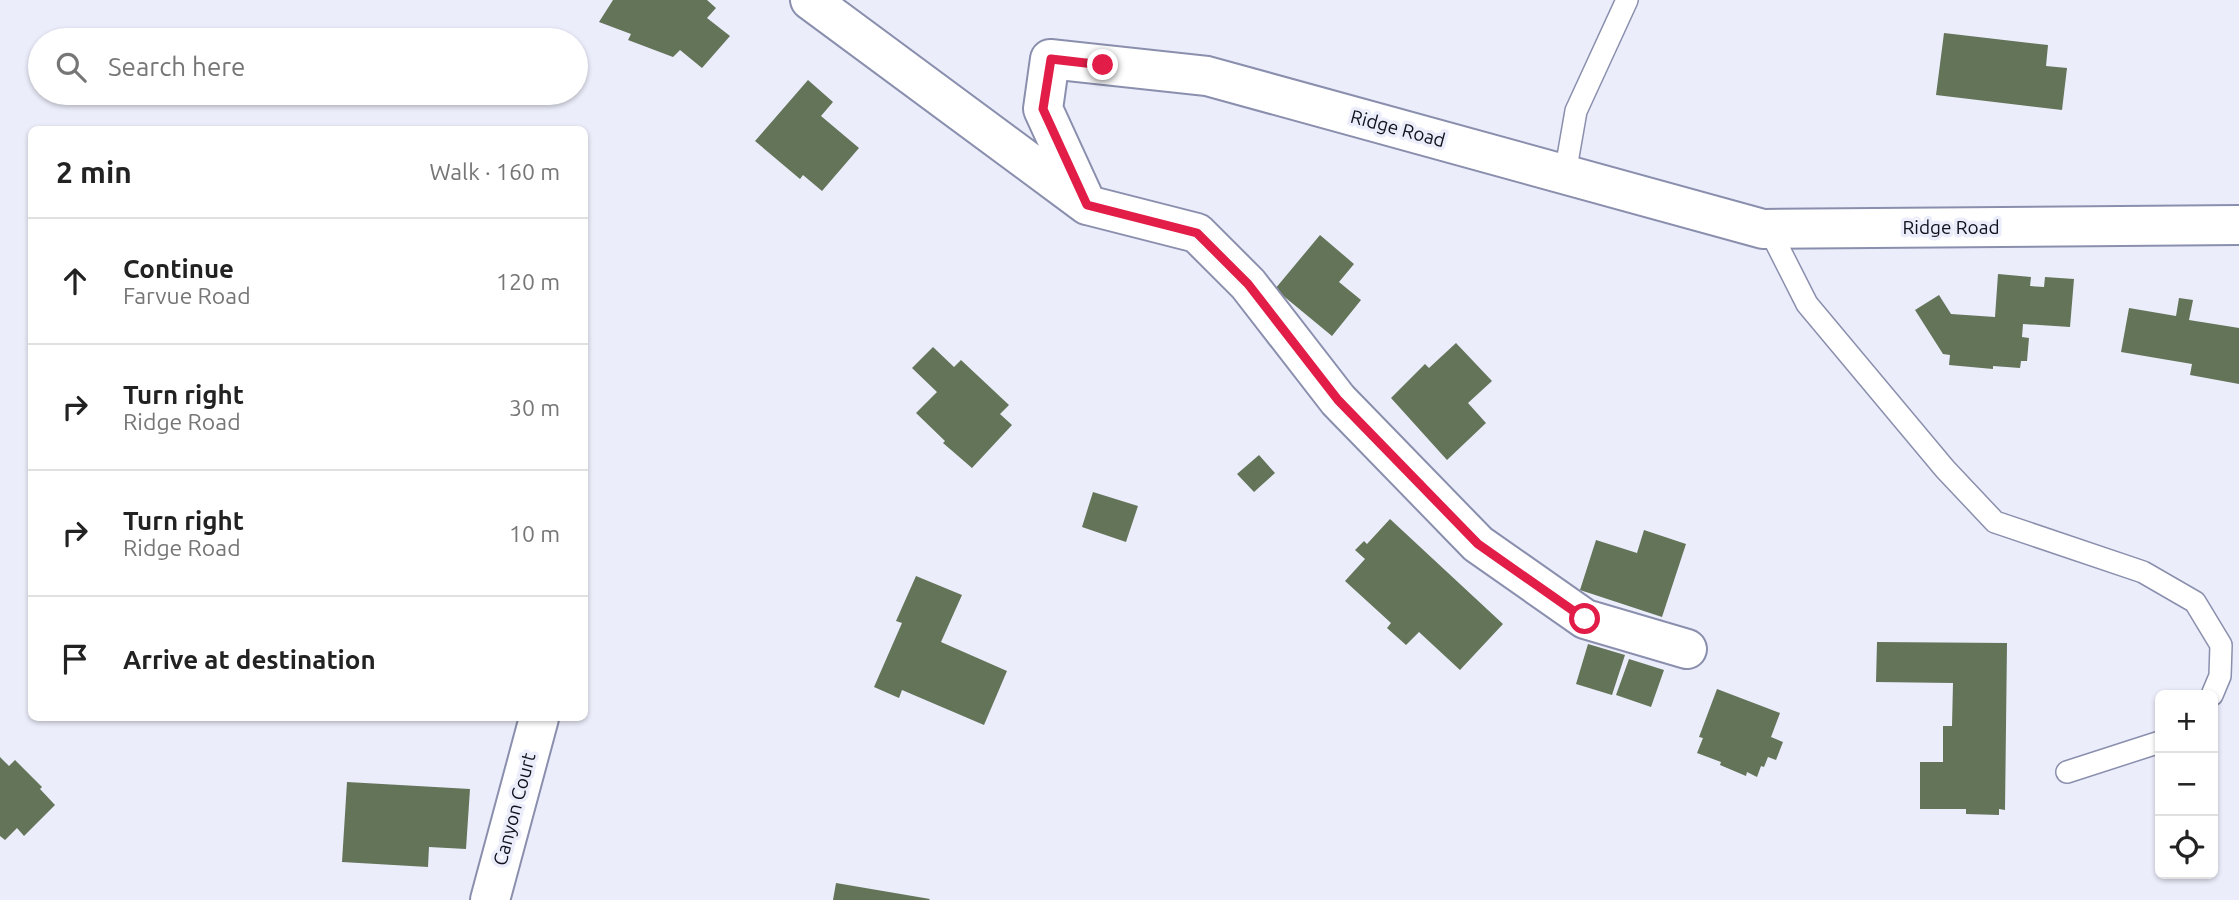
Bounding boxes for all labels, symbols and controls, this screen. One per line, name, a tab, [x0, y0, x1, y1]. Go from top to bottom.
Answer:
search box	[28, 28, 588, 105]
icon: search	[52, 48, 90, 86]
route end	[1087, 49, 1118, 80]
text: Search here	[108, 52, 245, 81]
street label: Ridge Road	[1348, 105, 1448, 151]
text: 2 min	[56, 155, 132, 189]
text: Walk · 160 m	[429, 159, 560, 184]
street label: Ridge Road	[1902, 216, 2000, 238]
text: Continue	[123, 254, 234, 283]
icon: ahead	[56, 262, 94, 300]
text: 120 m	[496, 269, 560, 294]
text: Farvue Road	[123, 283, 251, 308]
text: Turn right	[123, 380, 244, 409]
icon: right	[56, 388, 94, 426]
text: 30 m	[509, 395, 560, 420]
text: Ridge Road	[123, 409, 241, 434]
text: Turn right	[123, 506, 244, 535]
icon: right	[56, 514, 94, 552]
text: 10 m	[509, 521, 560, 546]
text: Ridge Road	[123, 535, 241, 560]
route start	[1569, 603, 1600, 634]
icon: arrive	[56, 640, 94, 678]
text: Arrive at destination	[123, 645, 376, 674]
map controls	[2155, 690, 2218, 879]
button: +	[2155, 690, 2218, 753]
street label: Canyon Court	[488, 750, 540, 868]
button: −	[2155, 753, 2218, 816]
button: locate	[2155, 816, 2218, 879]

